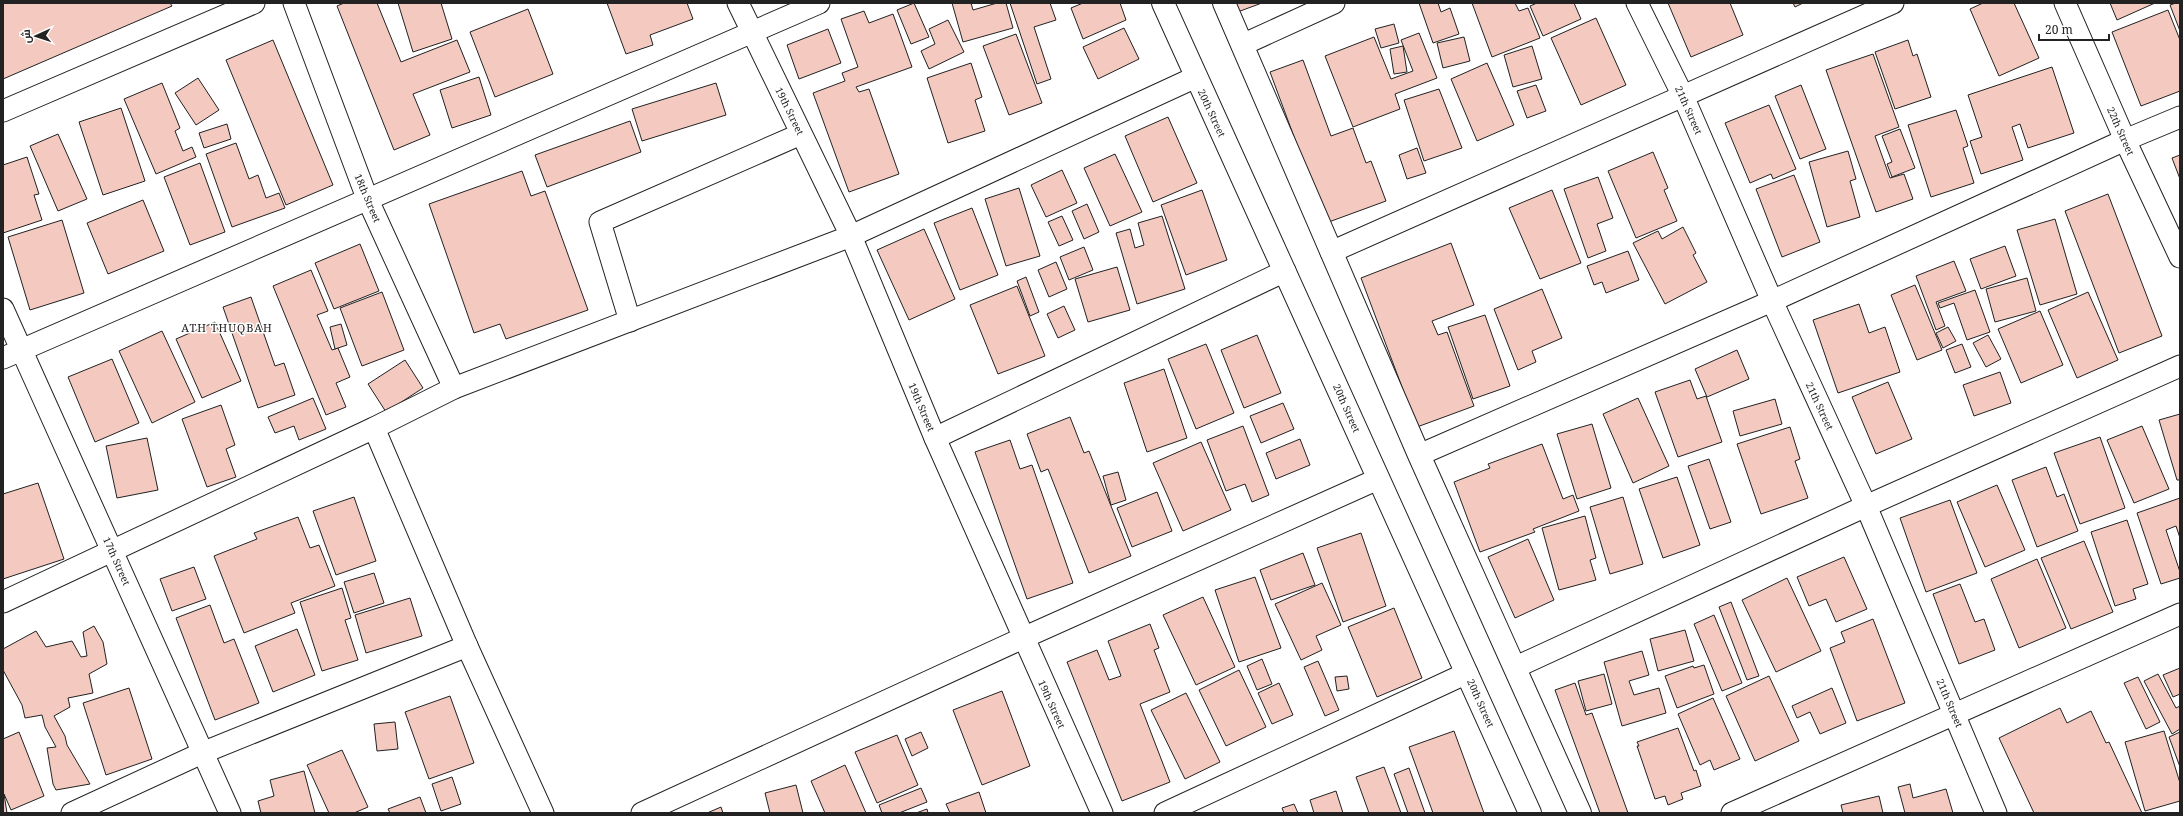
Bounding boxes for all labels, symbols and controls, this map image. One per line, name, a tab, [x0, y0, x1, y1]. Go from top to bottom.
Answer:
north arrow	[16, 16, 56, 56]
scale bar	[2039, 16, 2109, 42]
text: 20 m	[2045, 21, 2073, 38]
text: ش	[18, 29, 33, 44]
street label: 21th Street	[1672, 84, 1706, 137]
street label: 19th Street	[772, 85, 808, 138]
street label: 20th Street	[1195, 87, 1229, 140]
street label: 22th Street	[2104, 105, 2138, 158]
street label: 18th Street	[351, 172, 385, 225]
district label: ATH THUQBAH	[181, 320, 273, 335]
street label: 21th Street	[1803, 380, 1837, 433]
street label: 19th Street	[905, 381, 939, 434]
street label: 20th Street	[1330, 382, 1364, 435]
street label: 17th Street	[100, 535, 134, 588]
street label: 20th Street	[1464, 677, 1498, 730]
street label: 21th Street	[1933, 677, 1967, 730]
street label: 19th Street	[1035, 678, 1069, 731]

